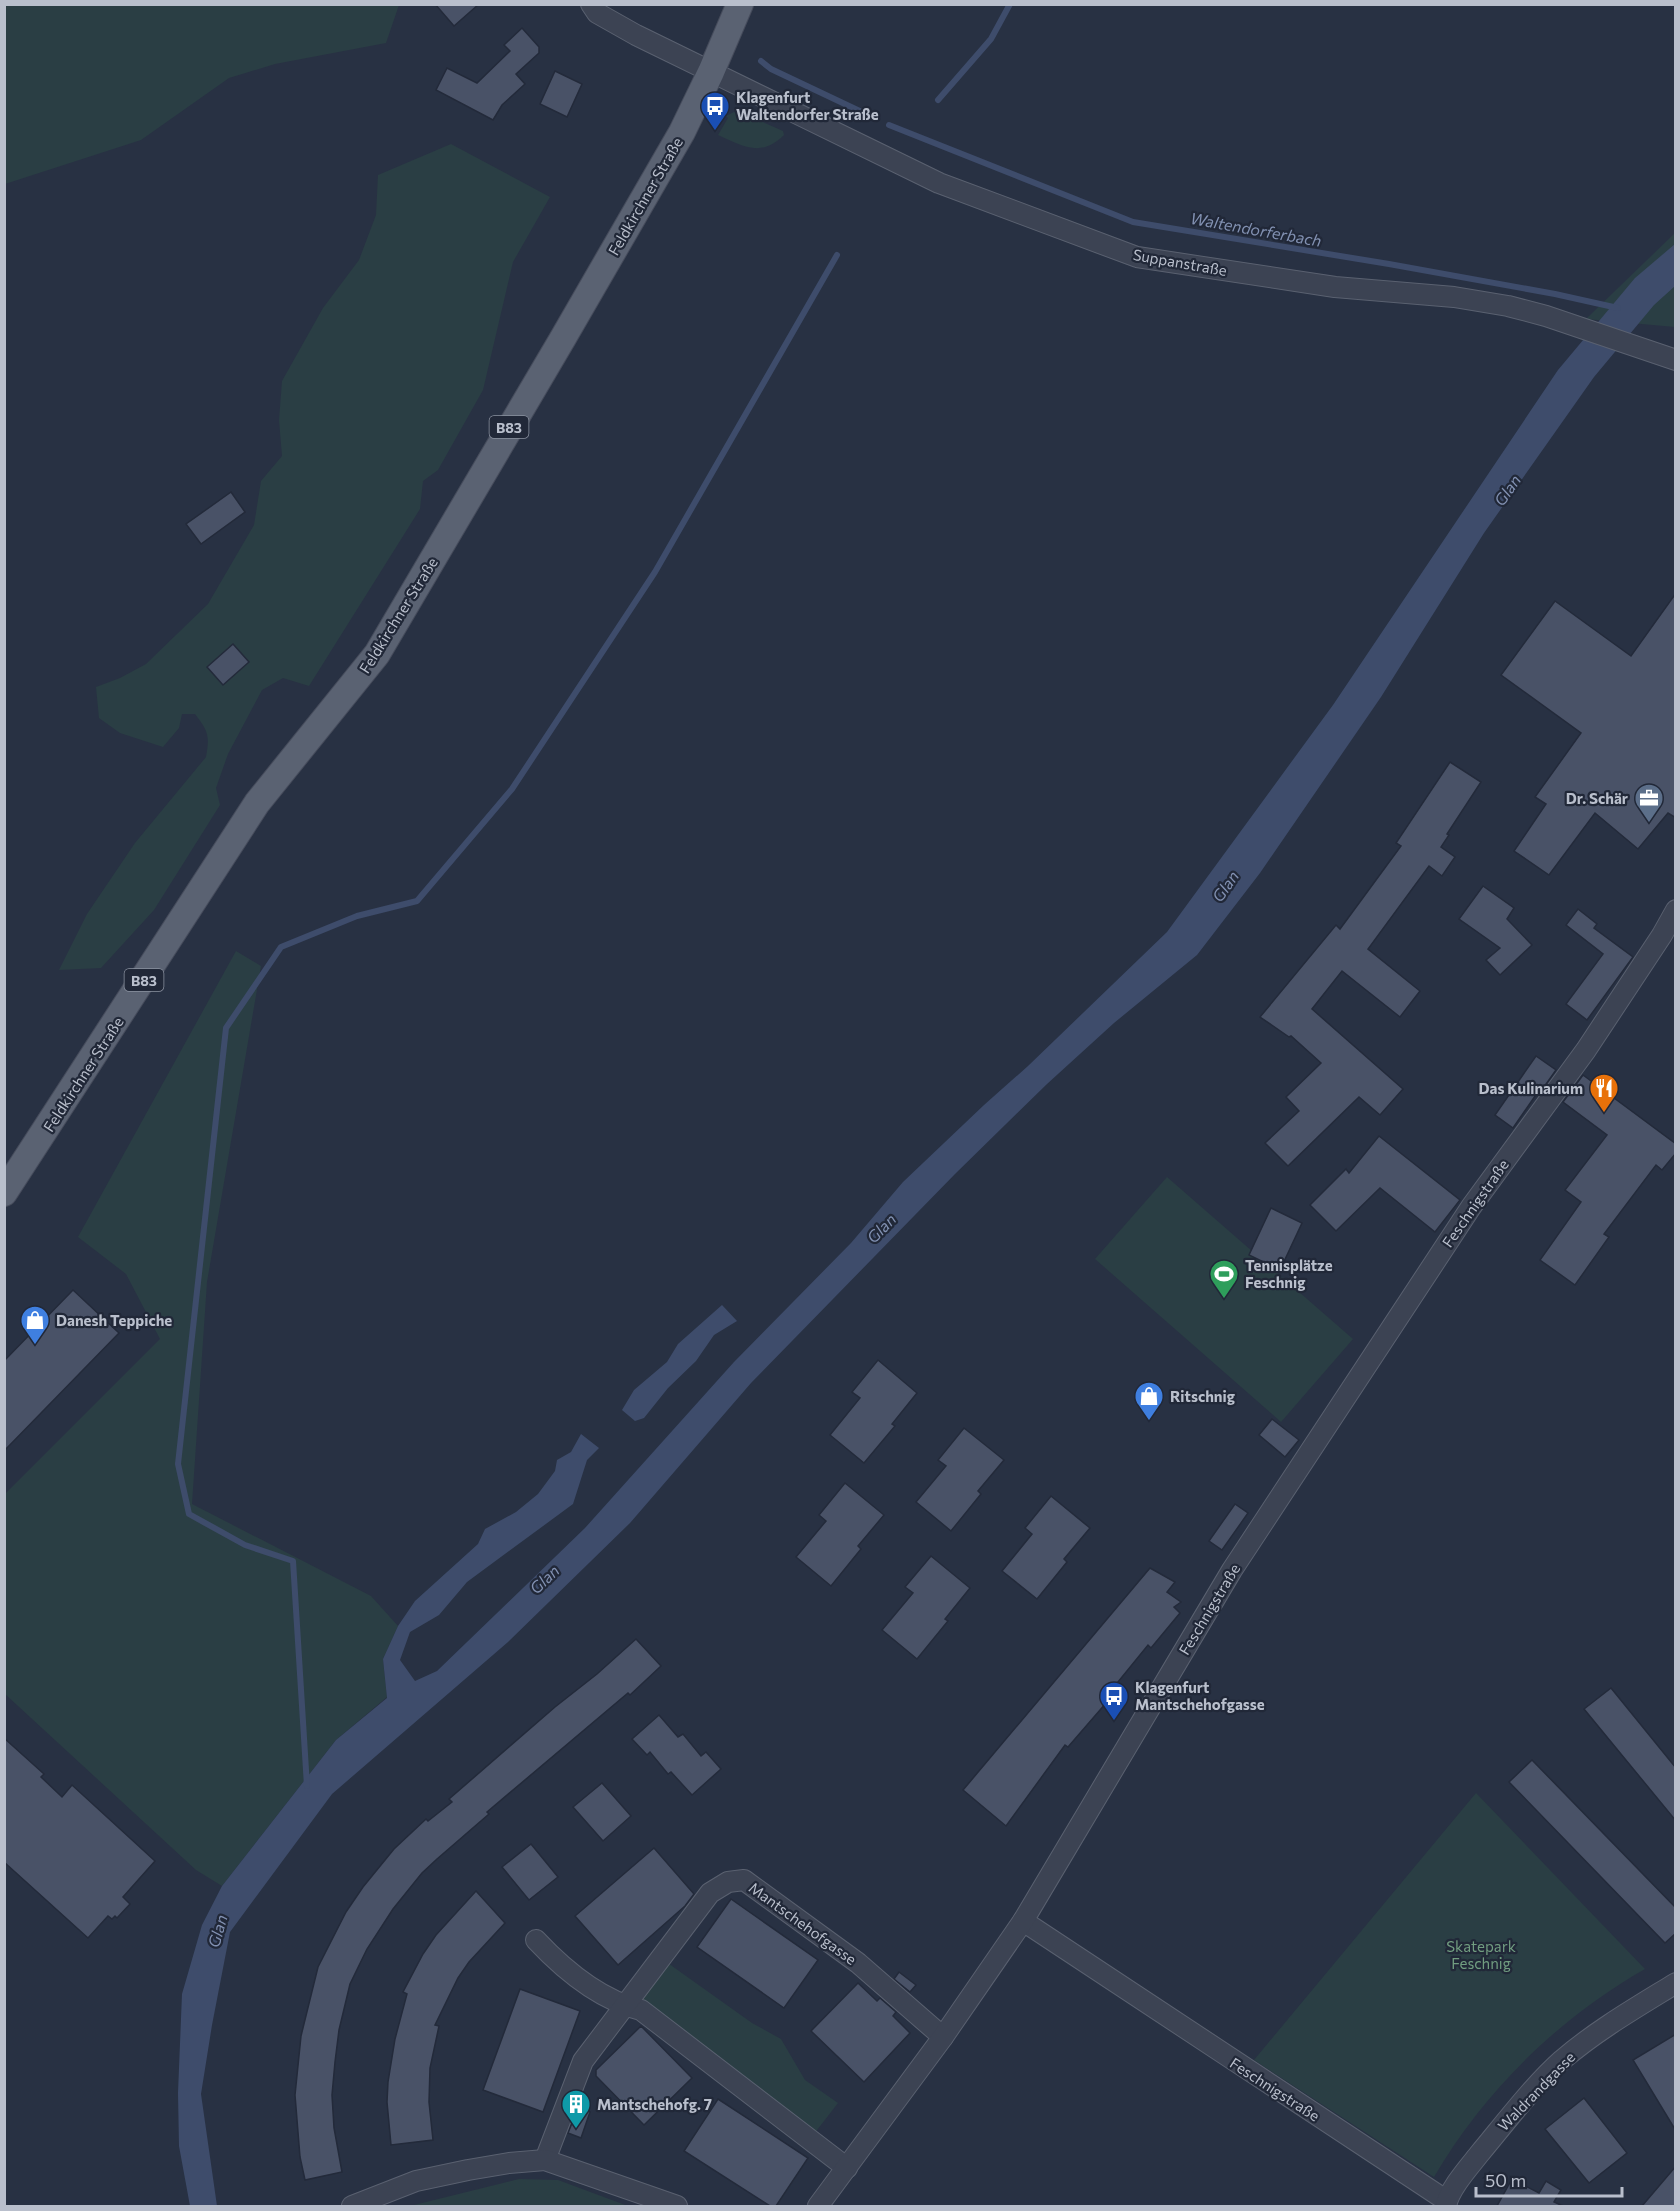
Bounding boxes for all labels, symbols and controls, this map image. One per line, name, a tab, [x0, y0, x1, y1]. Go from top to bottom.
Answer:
place label: Klagenfurt Waltendorfer Straße	[736, 88, 879, 123]
bus stop icon: Klagenfurt Waltendorfer Straße	[699, 90, 731, 132]
street label: Feldkirchner Straße	[604, 134, 686, 258]
water label: Waltendorferbach	[1189, 208, 1323, 250]
street label: Suppanstraße	[1132, 245, 1228, 279]
road number: B83	[490, 416, 528, 438]
water label: Glan	[1490, 471, 1524, 509]
street label: Feldkirchner Straße	[355, 554, 441, 676]
office icon: Dr. Schär	[1633, 782, 1665, 824]
place label: Dr. Schär	[1566, 789, 1628, 807]
water label: Glan	[1208, 867, 1242, 905]
road number: B83	[124, 969, 164, 991]
street label: Feldkirchner Straße	[39, 1013, 127, 1135]
restaurant icon: Das Kulinarium	[1588, 1072, 1620, 1114]
place label: Das Kulinarium	[1479, 1079, 1583, 1097]
street label: Feschnigstraße	[1438, 1155, 1512, 1250]
water label: Glan	[863, 1209, 899, 1247]
place label: Tennisplätze Feschnig	[1245, 1256, 1333, 1291]
sports icon: Tennisplätze Feschnig	[1208, 1258, 1240, 1300]
shop icon: Danesh Teppiche	[19, 1304, 51, 1346]
place label: Danesh Teppiche	[56, 1311, 172, 1329]
shop icon: Ritschnig	[1133, 1380, 1165, 1422]
place label: Ritschnig	[1170, 1387, 1235, 1405]
street label: Feschnigstraße	[1175, 1560, 1243, 1658]
water label: Glan	[525, 1561, 563, 1597]
place label: Klagenfurt Mantschehofgasse	[1135, 1678, 1265, 1713]
bus stop icon: Klagenfurt Mantschehofgasse	[1098, 1680, 1130, 1722]
street label: Mantschehofgasse	[746, 1878, 860, 1968]
water label: Glan	[203, 1912, 231, 1950]
park label: Skatepark Feschnig	[1446, 1937, 1516, 1972]
street label: Waldrandgasse	[1494, 2048, 1578, 2134]
street label: Feschnigstraße	[1227, 2053, 1323, 2125]
building icon: Mantschehofg. 7	[560, 2088, 592, 2130]
place label: Mantschehofg. 7	[597, 2095, 712, 2113]
scale bar	[1476, 2160, 1622, 2198]
text: 50 m	[1485, 2169, 1526, 2191]

